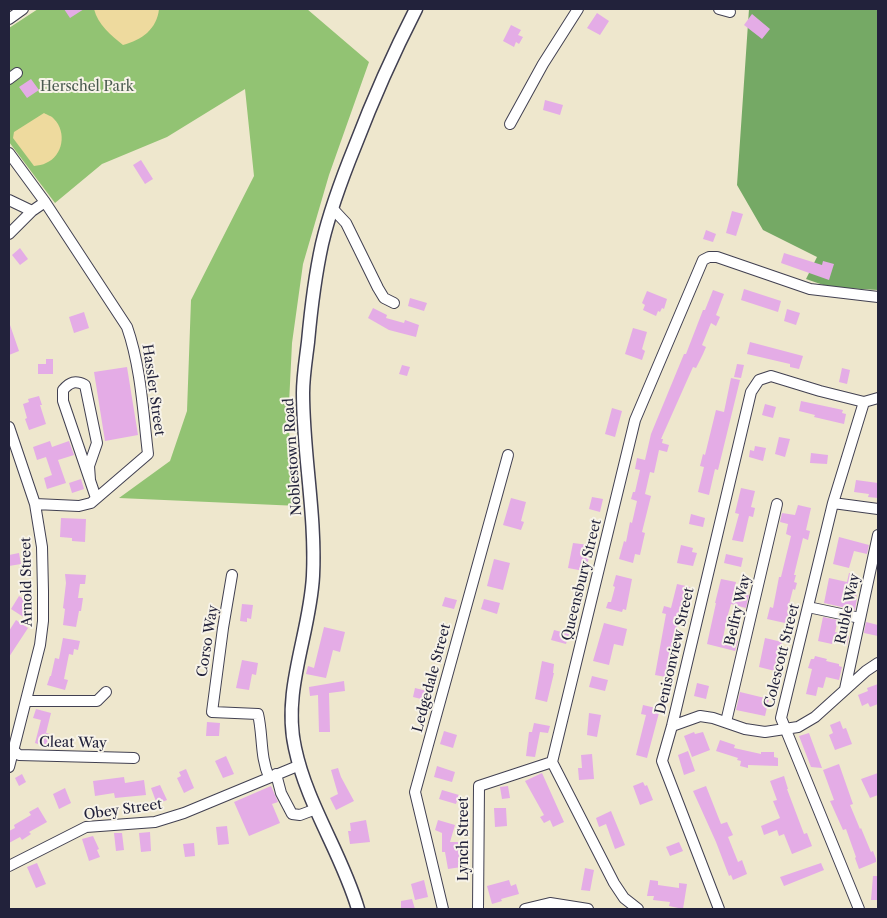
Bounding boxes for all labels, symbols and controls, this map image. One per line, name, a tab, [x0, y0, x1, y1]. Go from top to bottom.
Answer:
park label: Herschel Park	[40, 79, 134, 95]
street label: Hassler Street	[138, 343, 168, 437]
street label: Noblestown Road	[281, 398, 305, 516]
street label: Queensbury Street	[559, 517, 605, 643]
street label: Arnold Street	[18, 537, 36, 627]
street label: Belfry Way	[722, 572, 754, 648]
street label: Ruble Way	[832, 572, 864, 646]
street label: Denisonview Street	[652, 586, 698, 716]
street label: Colescott Street	[761, 602, 803, 710]
street label: Corso Way	[194, 604, 222, 678]
street label: Ledgedale Street	[409, 622, 455, 734]
street label: Cleat Way	[39, 734, 107, 752]
street label: Obey Street	[83, 796, 163, 824]
street label: Lynch Street	[456, 797, 472, 881]

